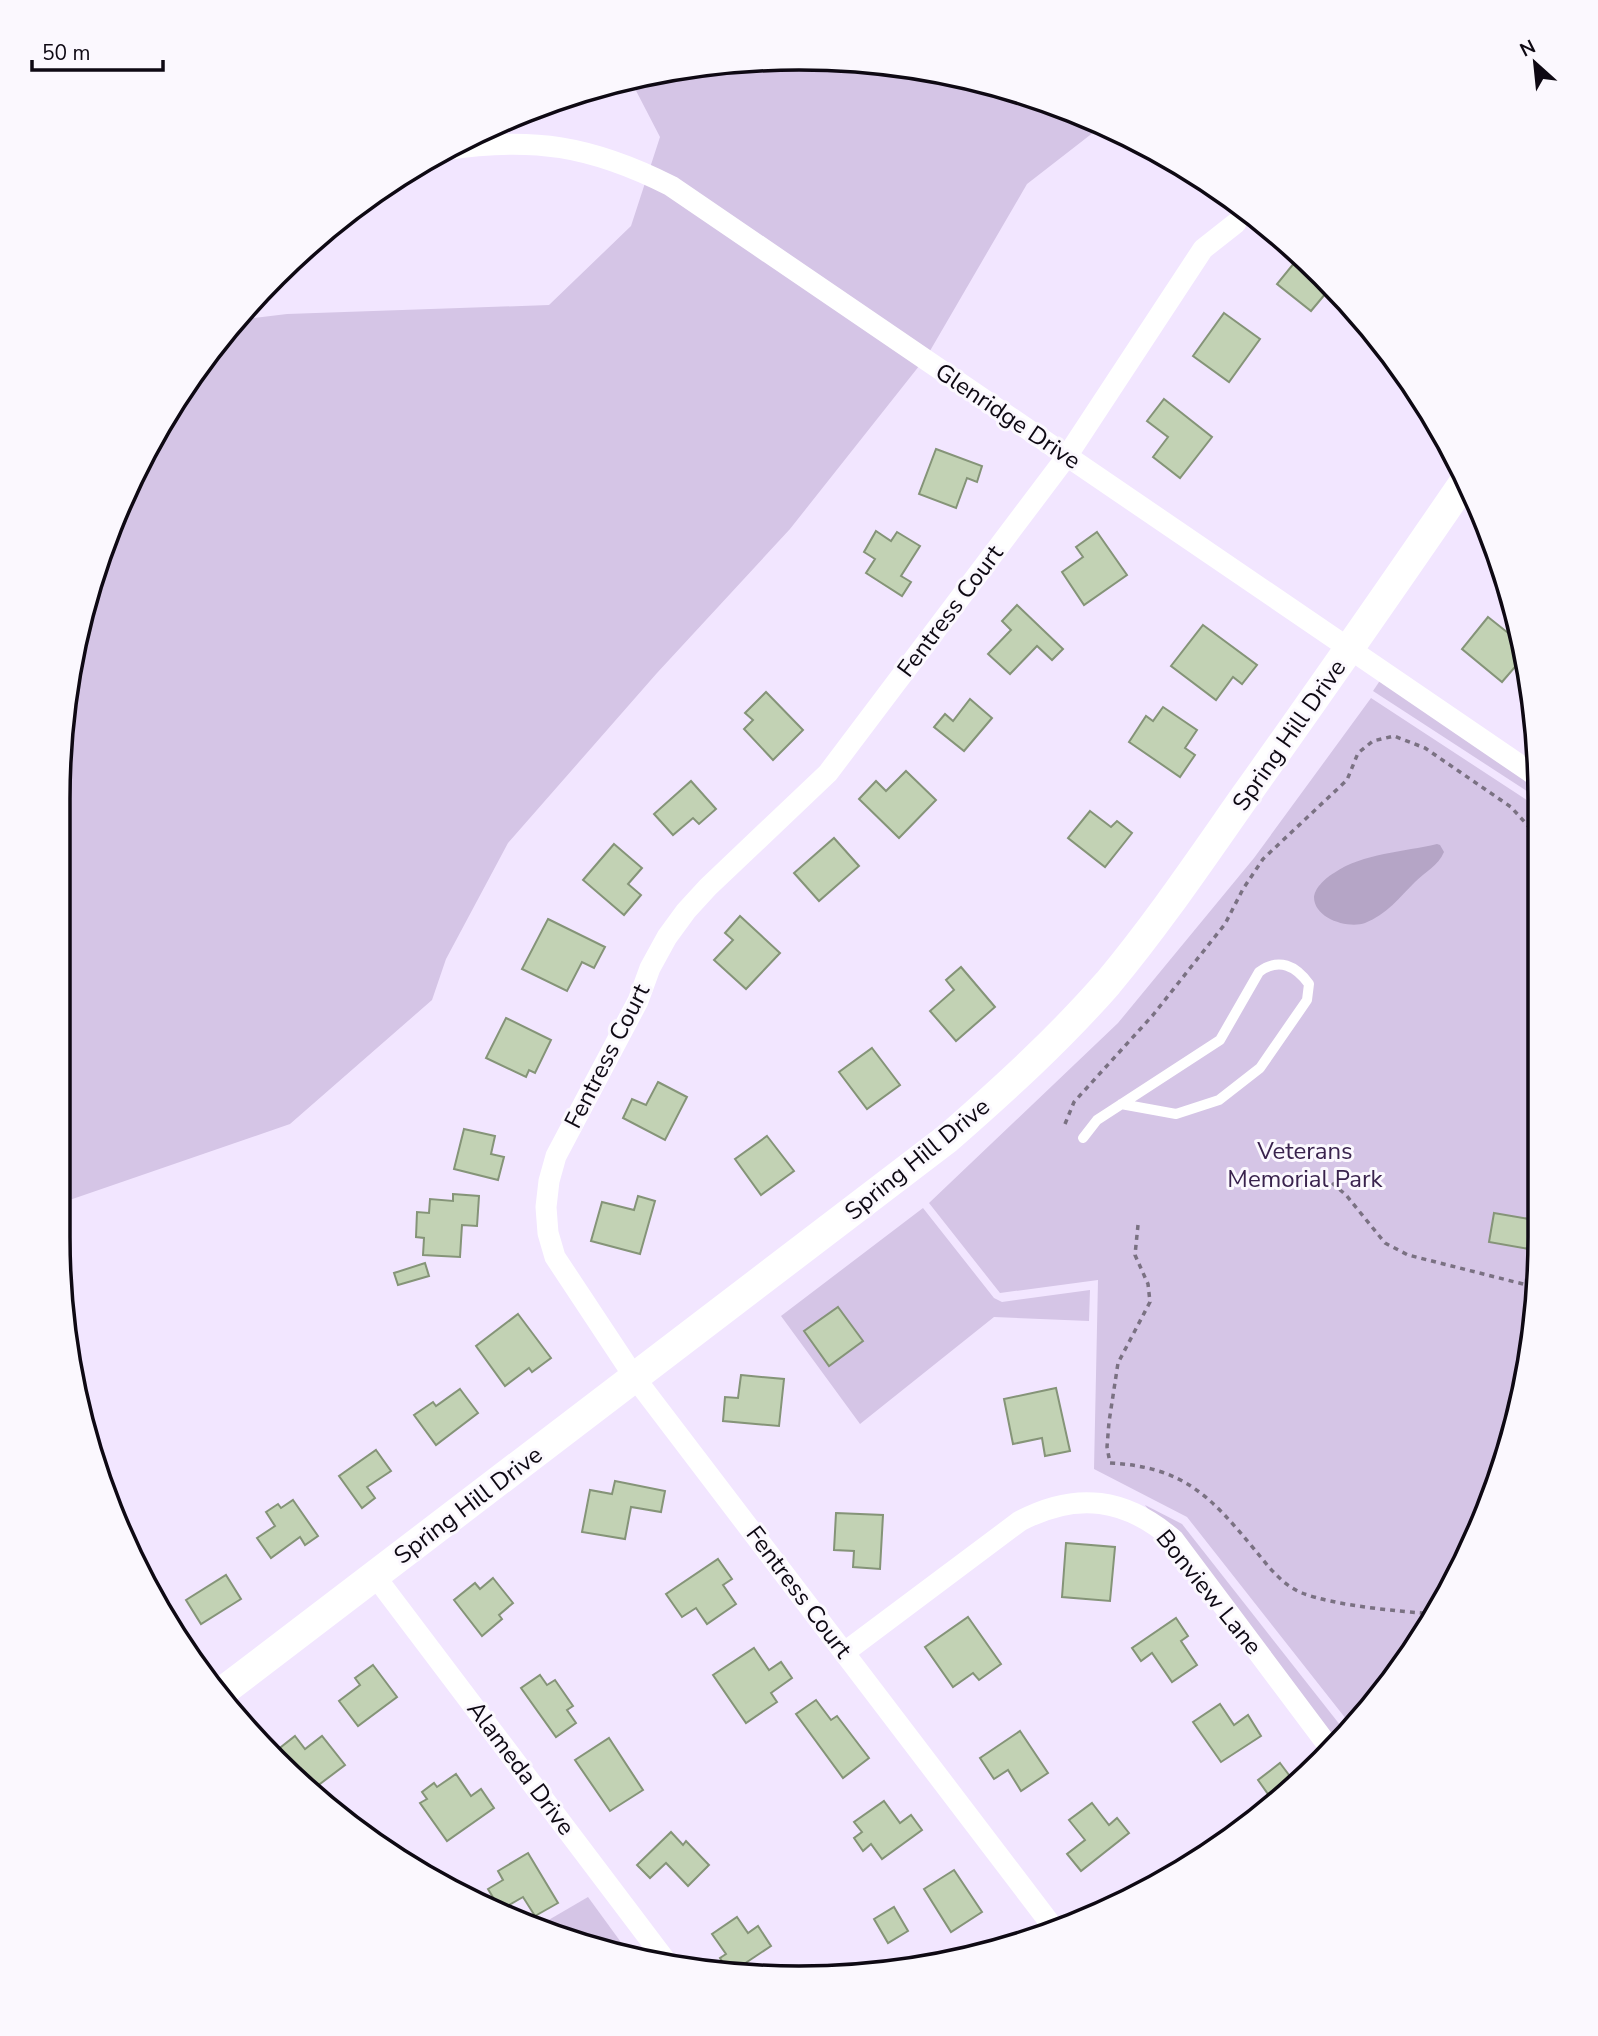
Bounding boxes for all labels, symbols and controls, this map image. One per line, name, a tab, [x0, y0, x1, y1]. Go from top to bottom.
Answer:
scale bar	[32, 28, 163, 72]
north arrow	[1500, 28, 1570, 98]
text: N	[1515, 34, 1540, 64]
text: 50 m	[42, 39, 91, 67]
street label: Glenridge Drive	[929, 356, 1087, 476]
street label: Fentress Court	[890, 538, 1011, 684]
street label: Spring Hill Drive	[1225, 653, 1353, 817]
street label: Fentress Court	[557, 978, 657, 1134]
street label: Spring Hill Drive	[838, 1091, 996, 1227]
park label: Veterans Memorial Park	[1227, 1135, 1384, 1195]
street label: Spring Hill Drive	[387, 1439, 549, 1571]
street label: Fentress Court	[739, 1519, 860, 1665]
street label: Bonview Lane	[1149, 1523, 1269, 1661]
street label: Alameda Drive	[460, 1694, 582, 1842]

